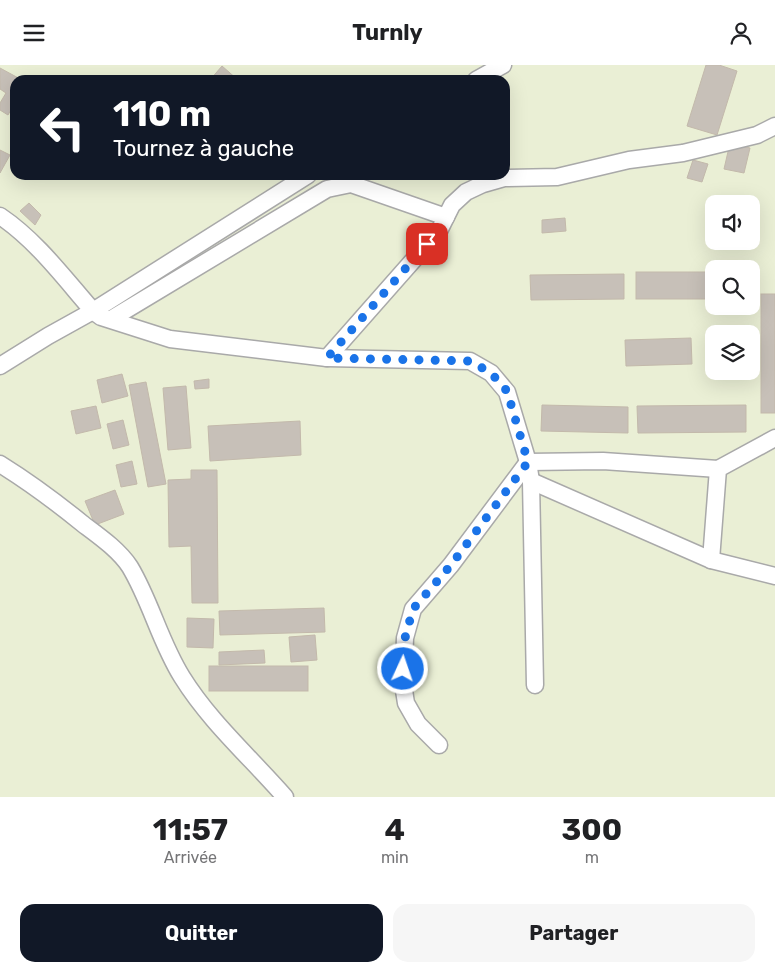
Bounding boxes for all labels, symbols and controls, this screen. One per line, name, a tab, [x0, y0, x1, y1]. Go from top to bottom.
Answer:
icon: menu	[20, 19, 48, 47]
text: Turnly	[352, 19, 423, 46]
icon: person	[727, 19, 755, 47]
text: 110 m	[113, 93, 211, 135]
icon: left	[30, 95, 95, 160]
text: Tournez à gauche	[113, 135, 294, 162]
map controls	[705, 195, 760, 380]
button: sound	[705, 195, 760, 250]
pin	[406, 223, 448, 265]
icon: arrive	[413, 230, 441, 258]
button: search	[705, 260, 760, 315]
button: layers	[705, 325, 760, 380]
position arrow	[376, 642, 428, 694]
text: 11:57	[153, 812, 228, 848]
text: 4	[385, 812, 405, 848]
text: 300	[562, 812, 622, 848]
text: Arrivée	[164, 848, 217, 867]
text: min	[381, 848, 409, 867]
text: m	[585, 848, 599, 867]
button: Quitter	[20, 904, 383, 962]
button: Partager	[393, 904, 755, 962]

